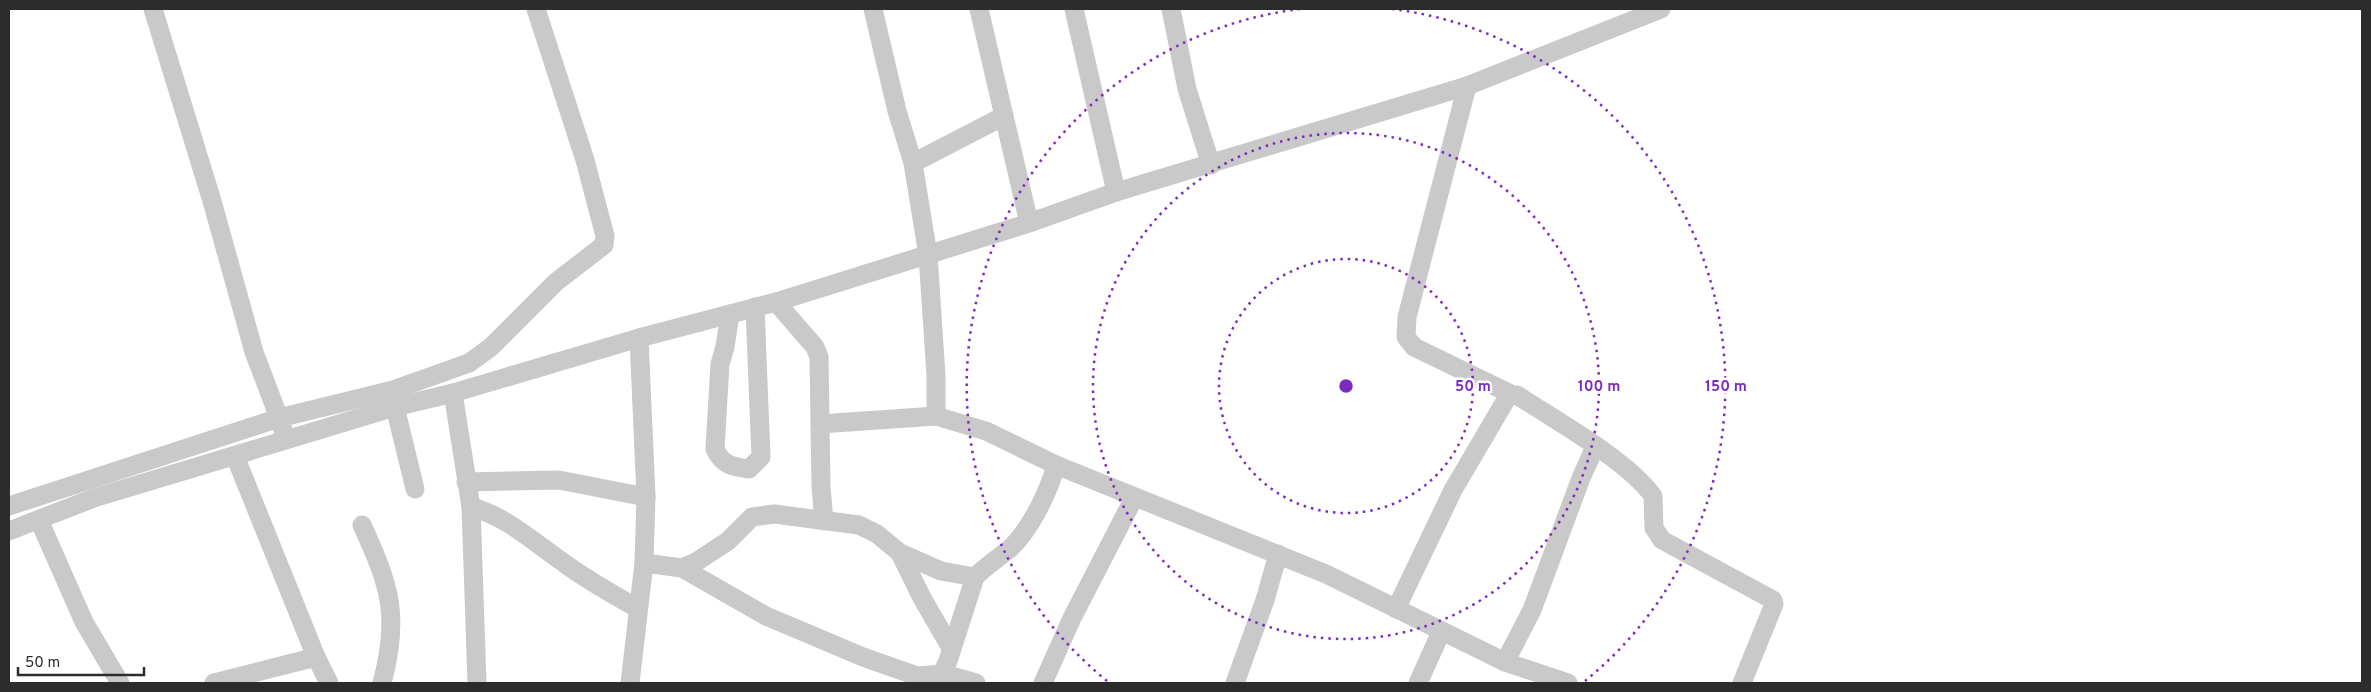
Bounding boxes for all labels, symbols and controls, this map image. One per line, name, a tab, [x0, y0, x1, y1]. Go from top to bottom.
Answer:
centre of rings	[1337, 377, 1355, 395]
text: 50 m	[1455, 378, 1491, 397]
text: 100 m	[1578, 378, 1620, 397]
text: 150 m	[1705, 378, 1747, 397]
scale bar	[18, 644, 144, 676]
text: 50 m	[25, 654, 60, 673]

